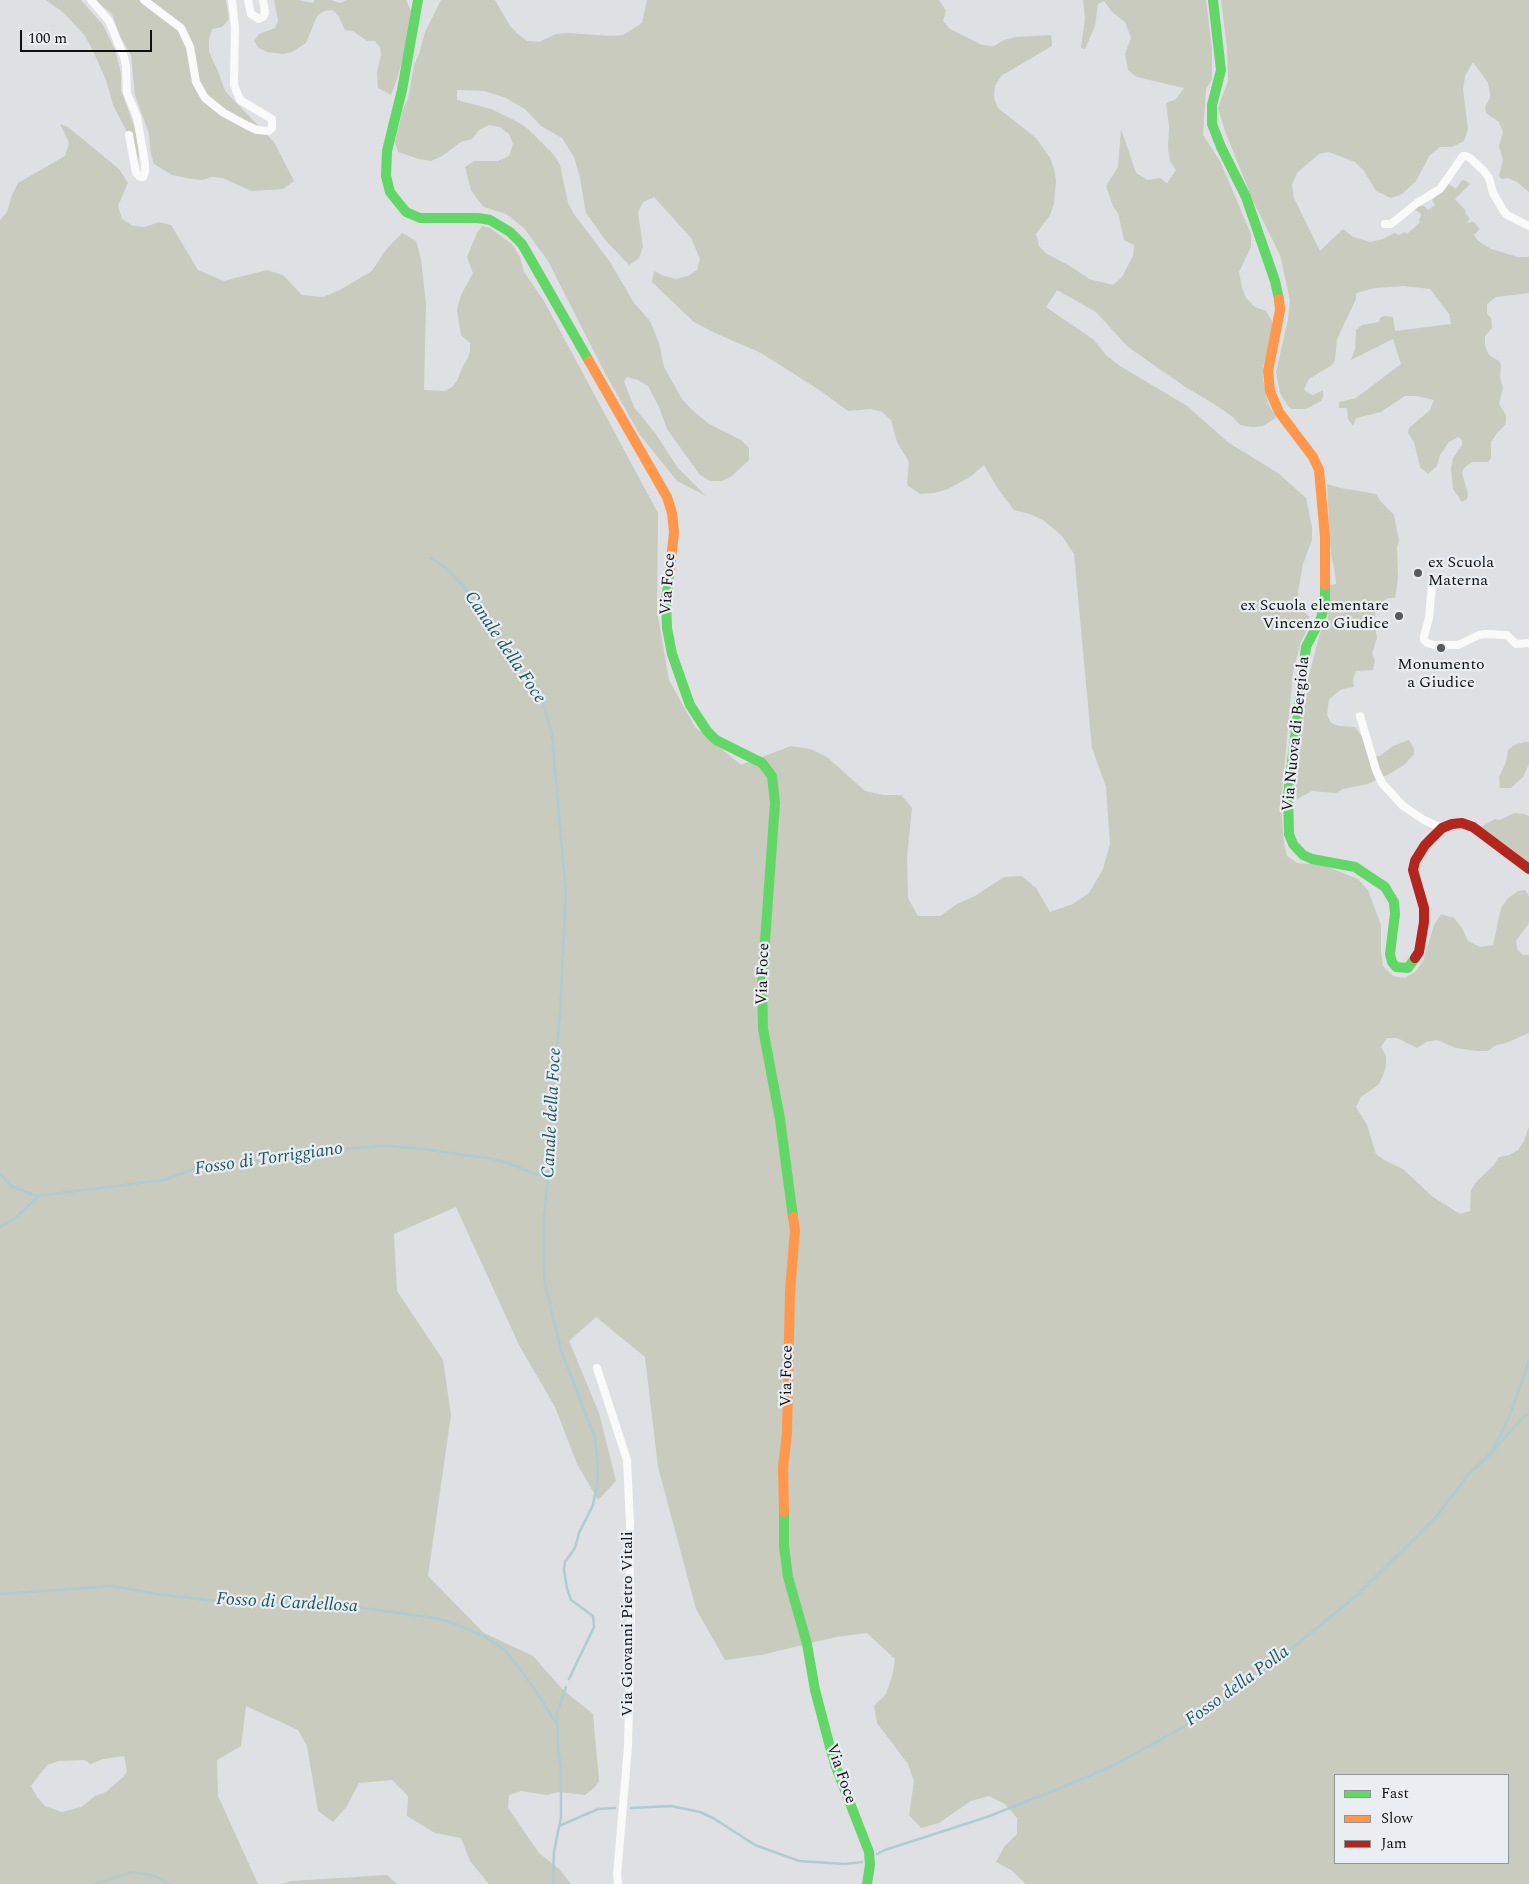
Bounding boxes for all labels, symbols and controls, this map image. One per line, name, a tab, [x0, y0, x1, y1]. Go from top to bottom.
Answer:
scale bar	[22, 20, 155, 52]
text: 100 m	[28, 27, 67, 50]
street label: Via Foce	[657, 552, 681, 616]
place label: ex Scuola Materna	[1428, 554, 1494, 592]
marker: ex Scuola Materna	[1412, 567, 1424, 579]
water label: Canale della Foce	[458, 588, 550, 708]
place label: ex Scuola elementare Vincenzo Giudice	[1240, 597, 1389, 635]
marker: ex Scuola elementare Vincenzo Giudice	[1393, 610, 1405, 622]
marker: Monumento a Giudice	[1435, 642, 1447, 654]
street label: Via Nuova di Bergiola	[1279, 655, 1315, 813]
place label: Monumento a Giudice	[1397, 656, 1485, 694]
street label: Via Foce	[753, 943, 775, 1005]
water label: Canale della Foce	[539, 1047, 567, 1179]
water label: Fosso di Torriggiano	[193, 1139, 345, 1181]
street label: Via Foce	[778, 1345, 798, 1407]
street label: Via Giovanni Pietro Vitali	[619, 1531, 639, 1717]
water label: Fosso di Cardellosa	[216, 1590, 358, 1618]
water label: Fosso della Polla	[1182, 1642, 1294, 1732]
street label: Via Foce	[821, 1741, 859, 1807]
legend	[1334, 1774, 1509, 1864]
text: Fast	[1381, 1782, 1409, 1805]
text: Slow	[1381, 1807, 1413, 1830]
text: Jam	[1381, 1832, 1407, 1855]

